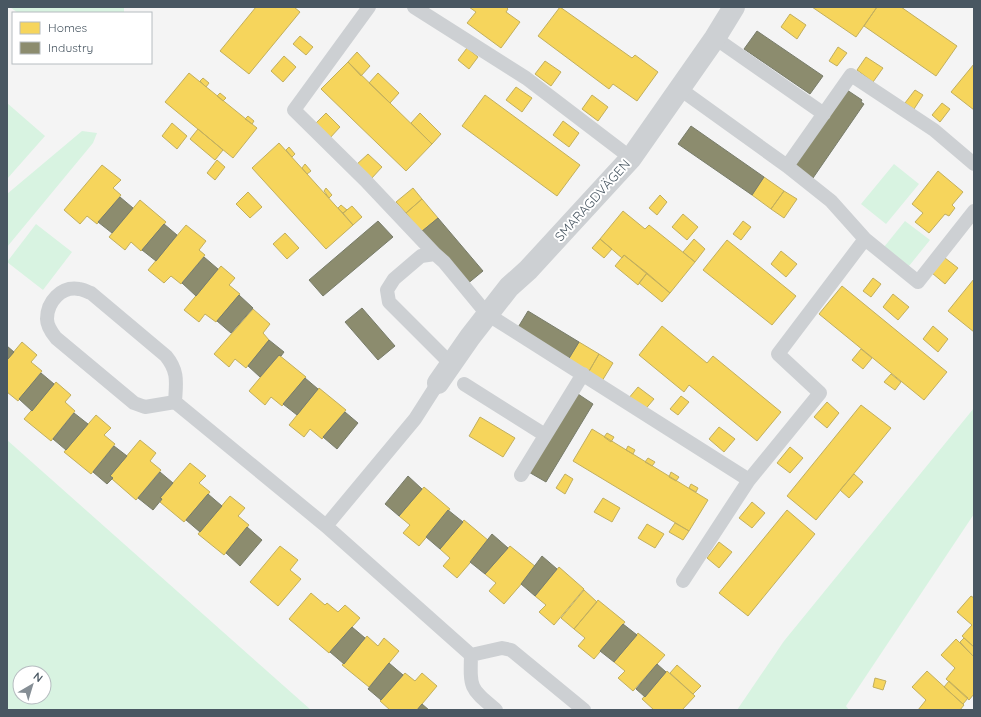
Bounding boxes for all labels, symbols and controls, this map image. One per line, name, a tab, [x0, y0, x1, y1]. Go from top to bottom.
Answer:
legend	[12, 12, 152, 64]
text: Homes	[48, 20, 88, 35]
text: Industry	[48, 40, 93, 55]
street label: SMARAGDVÄGEN	[551, 156, 633, 244]
north arrow	[12, 665, 52, 705]
text: N	[31, 669, 46, 685]

